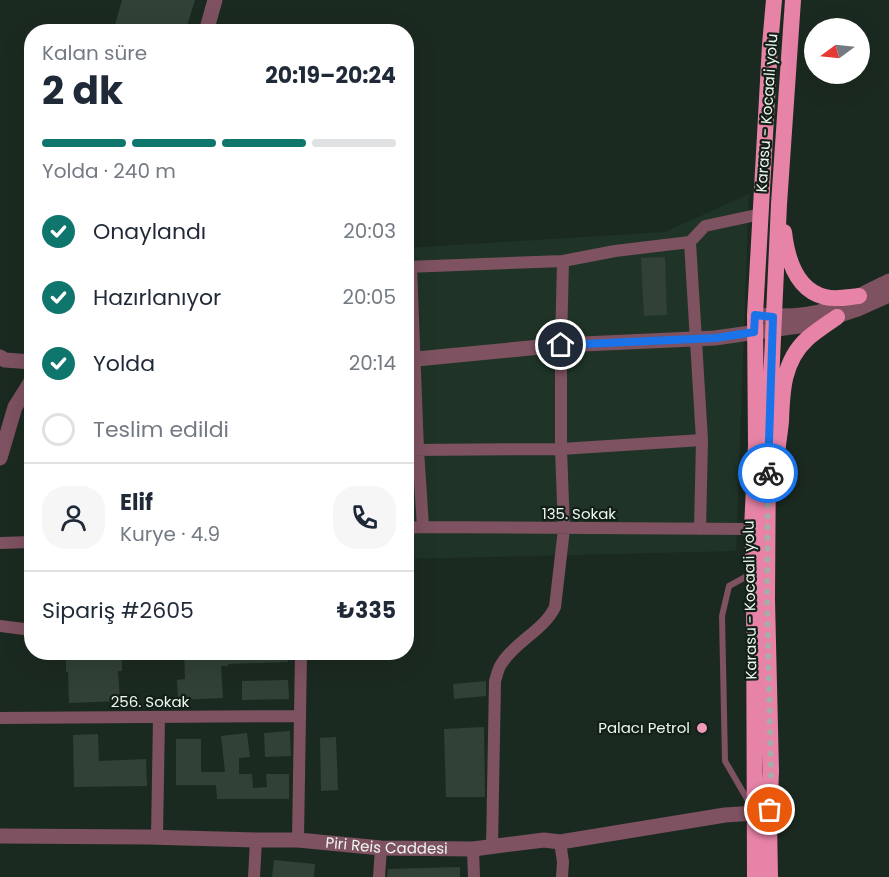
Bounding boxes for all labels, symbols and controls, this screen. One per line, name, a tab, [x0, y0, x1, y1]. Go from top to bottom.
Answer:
north arrow	[804, 18, 870, 84]
map controls	[804, 18, 870, 84]
street label: Karasu - Kocaali yolu	[750, 33, 783, 193]
text: Kalan süre	[42, 39, 147, 67]
text: 20:19–20:24	[265, 60, 396, 91]
text: 2 dk	[42, 63, 123, 118]
text: Yolda · 240 m	[42, 157, 176, 185]
icon: check	[42, 215, 75, 248]
text: Onaylandı	[93, 216, 206, 247]
text: 20:03	[343, 217, 396, 245]
icon: check	[42, 281, 75, 314]
text: Hazırlanıyor	[93, 282, 221, 313]
text: 20:05	[343, 283, 396, 311]
pin	[535, 319, 586, 370]
icon: home	[544, 328, 577, 361]
icon: check	[42, 347, 75, 380]
text: Yolda	[93, 348, 155, 379]
text: 20:14	[349, 349, 396, 377]
text: Teslim edildi	[93, 414, 229, 445]
courier	[738, 443, 798, 503]
icon: bike	[752, 457, 785, 490]
button: person	[42, 486, 105, 549]
button: phone	[333, 486, 396, 549]
text: Elif	[120, 487, 153, 518]
street label: 135. Sokak	[542, 503, 616, 524]
text: Kurye · 4.9	[120, 520, 220, 548]
street label: Karasu - Kocaali yolu	[738, 520, 761, 680]
text: Sipariş #2605	[42, 595, 194, 626]
text: ₺335	[337, 595, 396, 626]
street label: 256. Sokak	[111, 691, 190, 712]
place label: Palacı Petrol	[598, 717, 690, 738]
marker: Palacı Petrol	[695, 721, 709, 735]
pin	[744, 784, 795, 835]
icon: bag	[753, 793, 786, 826]
street label: Piri Reis Caddesi	[325, 832, 448, 859]

